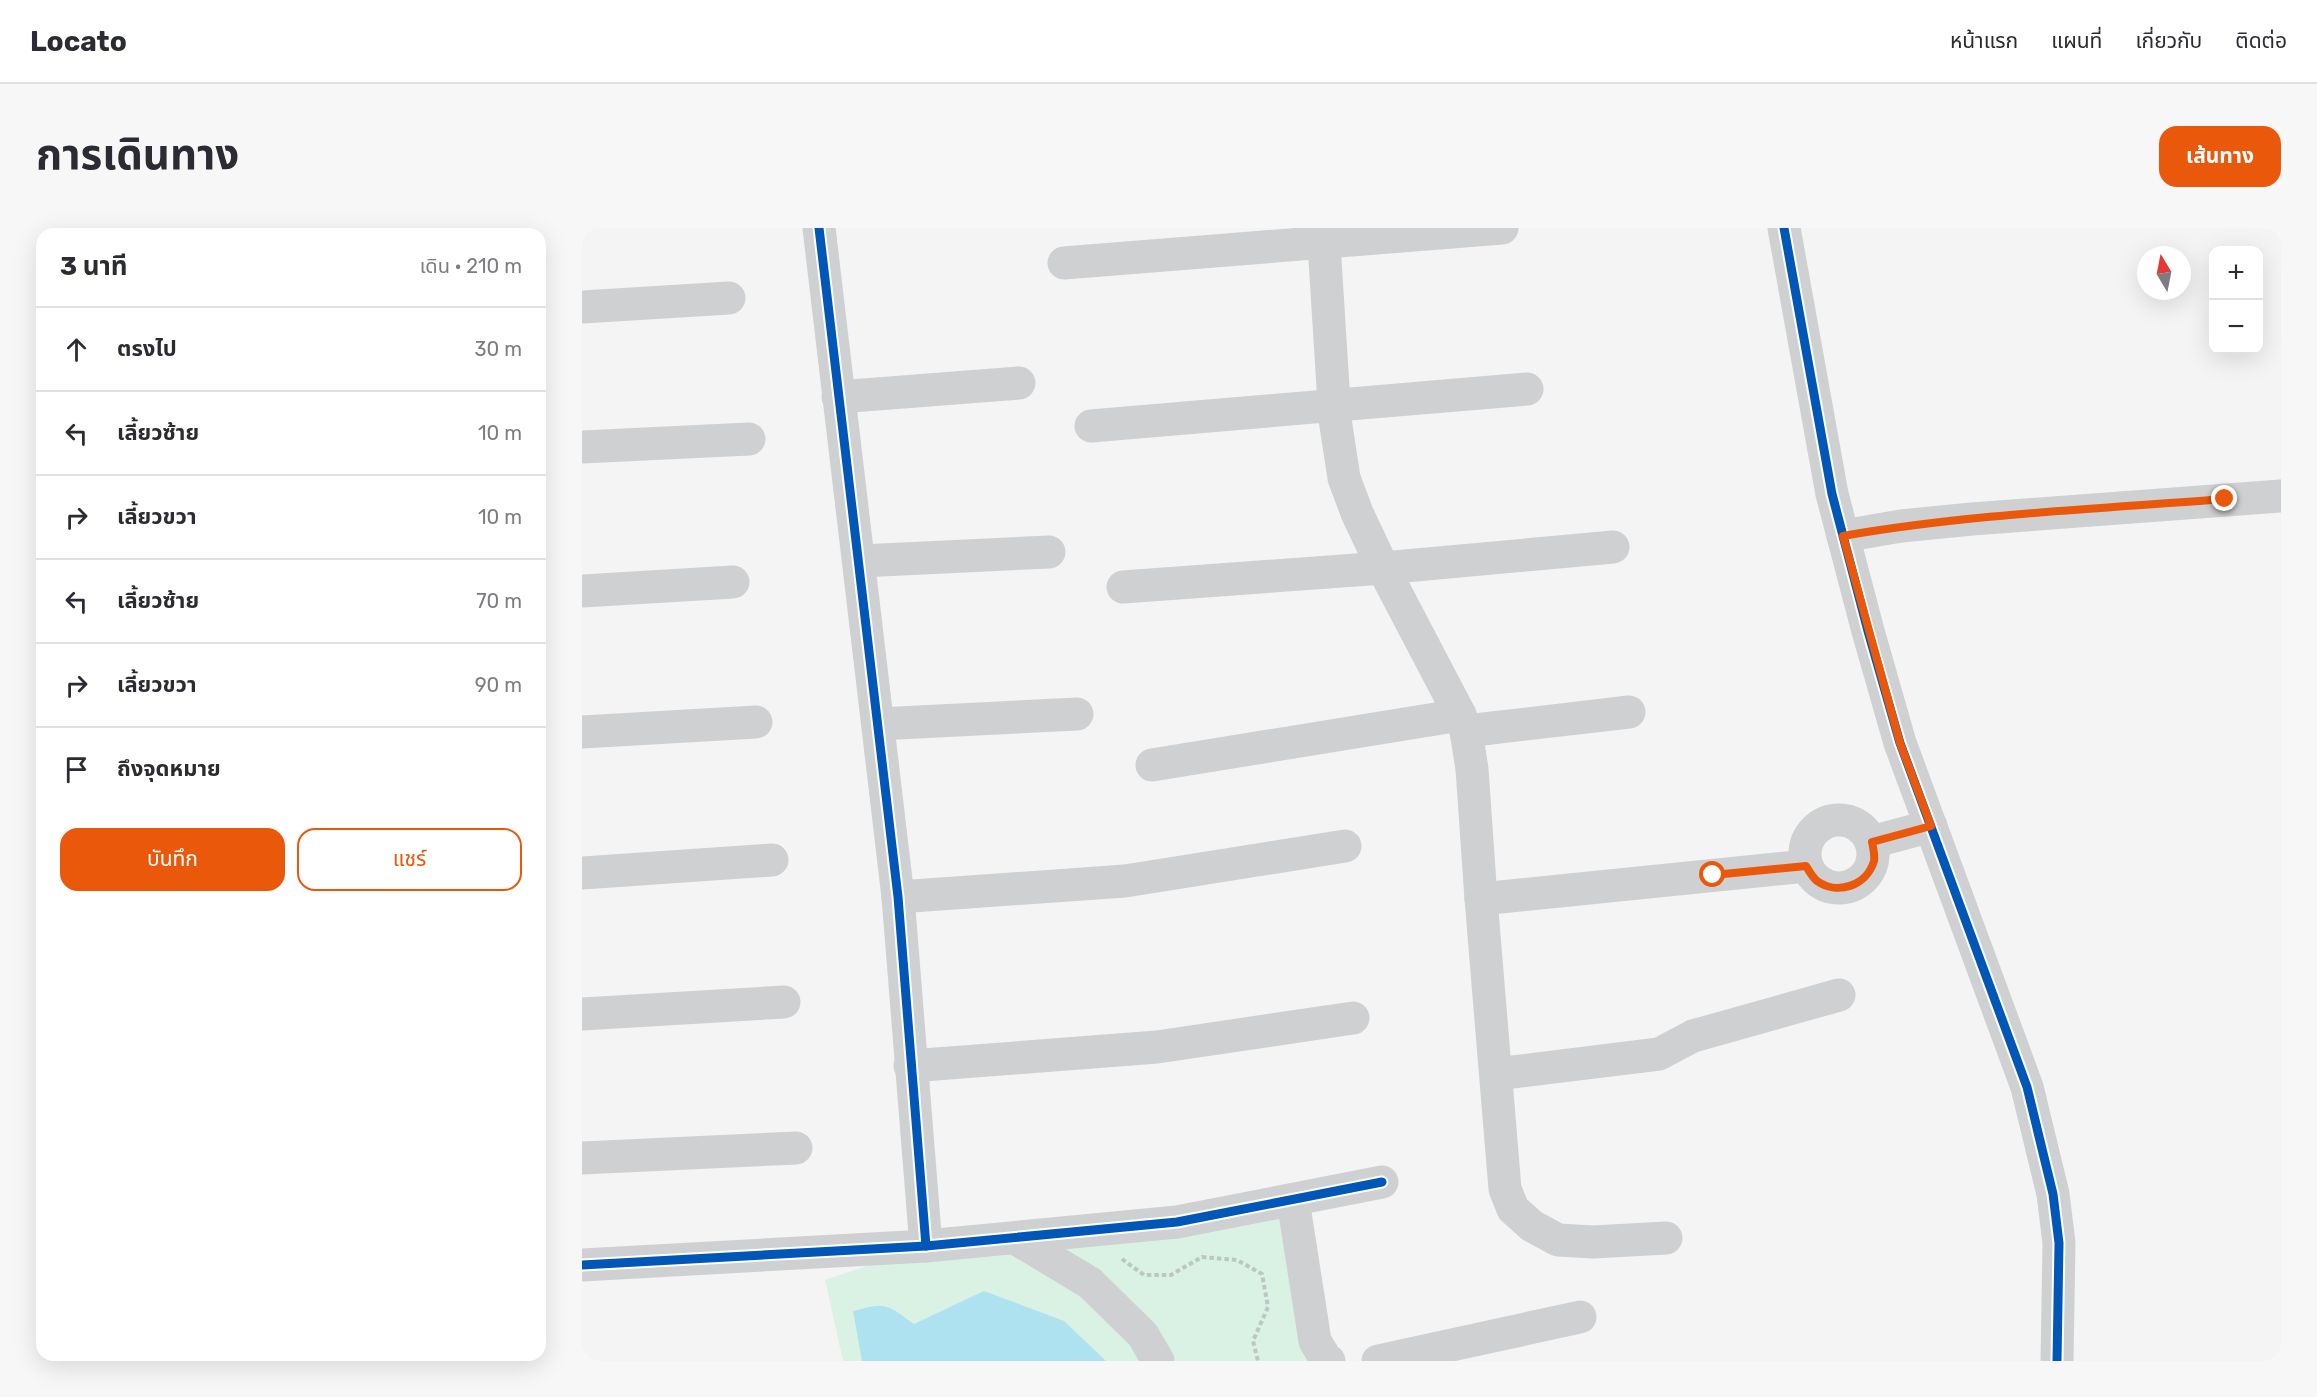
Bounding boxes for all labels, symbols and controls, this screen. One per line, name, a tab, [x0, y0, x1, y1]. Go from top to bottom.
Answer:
text: Locato	[30, 25, 127, 58]
text: หน้าแรก	[1950, 28, 2018, 53]
text: แผนที่	[2051, 28, 2102, 53]
text: เกี่ยวกับ	[2135, 28, 2202, 53]
text: ติดต่อ	[2235, 28, 2287, 53]
button: เส้นทาง	[2159, 126, 2281, 187]
text: การเดินทาง	[36, 130, 239, 180]
north arrow	[2137, 246, 2191, 300]
map controls	[2209, 246, 2263, 354]
button: +	[2209, 246, 2263, 300]
text: 3 นาที	[60, 251, 128, 282]
text: เดิน · 210 m	[420, 254, 522, 278]
button: −	[2209, 300, 2263, 354]
icon: ahead	[60, 333, 93, 366]
text: ตรงไป	[117, 335, 177, 362]
text: 30 m	[475, 337, 522, 361]
icon: left	[60, 417, 93, 450]
text: เลี้ยวซ้าย	[117, 419, 199, 446]
text: 10 m	[478, 421, 522, 445]
route end	[2211, 485, 2237, 511]
icon: right	[60, 501, 93, 534]
text: เลี้ยวขวา	[117, 503, 197, 530]
text: 10 m	[478, 505, 522, 529]
icon: left	[60, 585, 93, 618]
text: เลี้ยวซ้าย	[117, 587, 199, 614]
text: 70 m	[476, 589, 522, 613]
icon: right	[60, 669, 93, 702]
text: เลี้ยวขวา	[117, 671, 197, 698]
text: 90 m	[475, 673, 522, 697]
icon: arrive	[60, 753, 93, 786]
text: ถึงจุดหมาย	[117, 755, 221, 782]
button: บันทึก	[60, 828, 285, 891]
button: แชร์	[297, 828, 522, 891]
route start	[1699, 861, 1725, 887]

